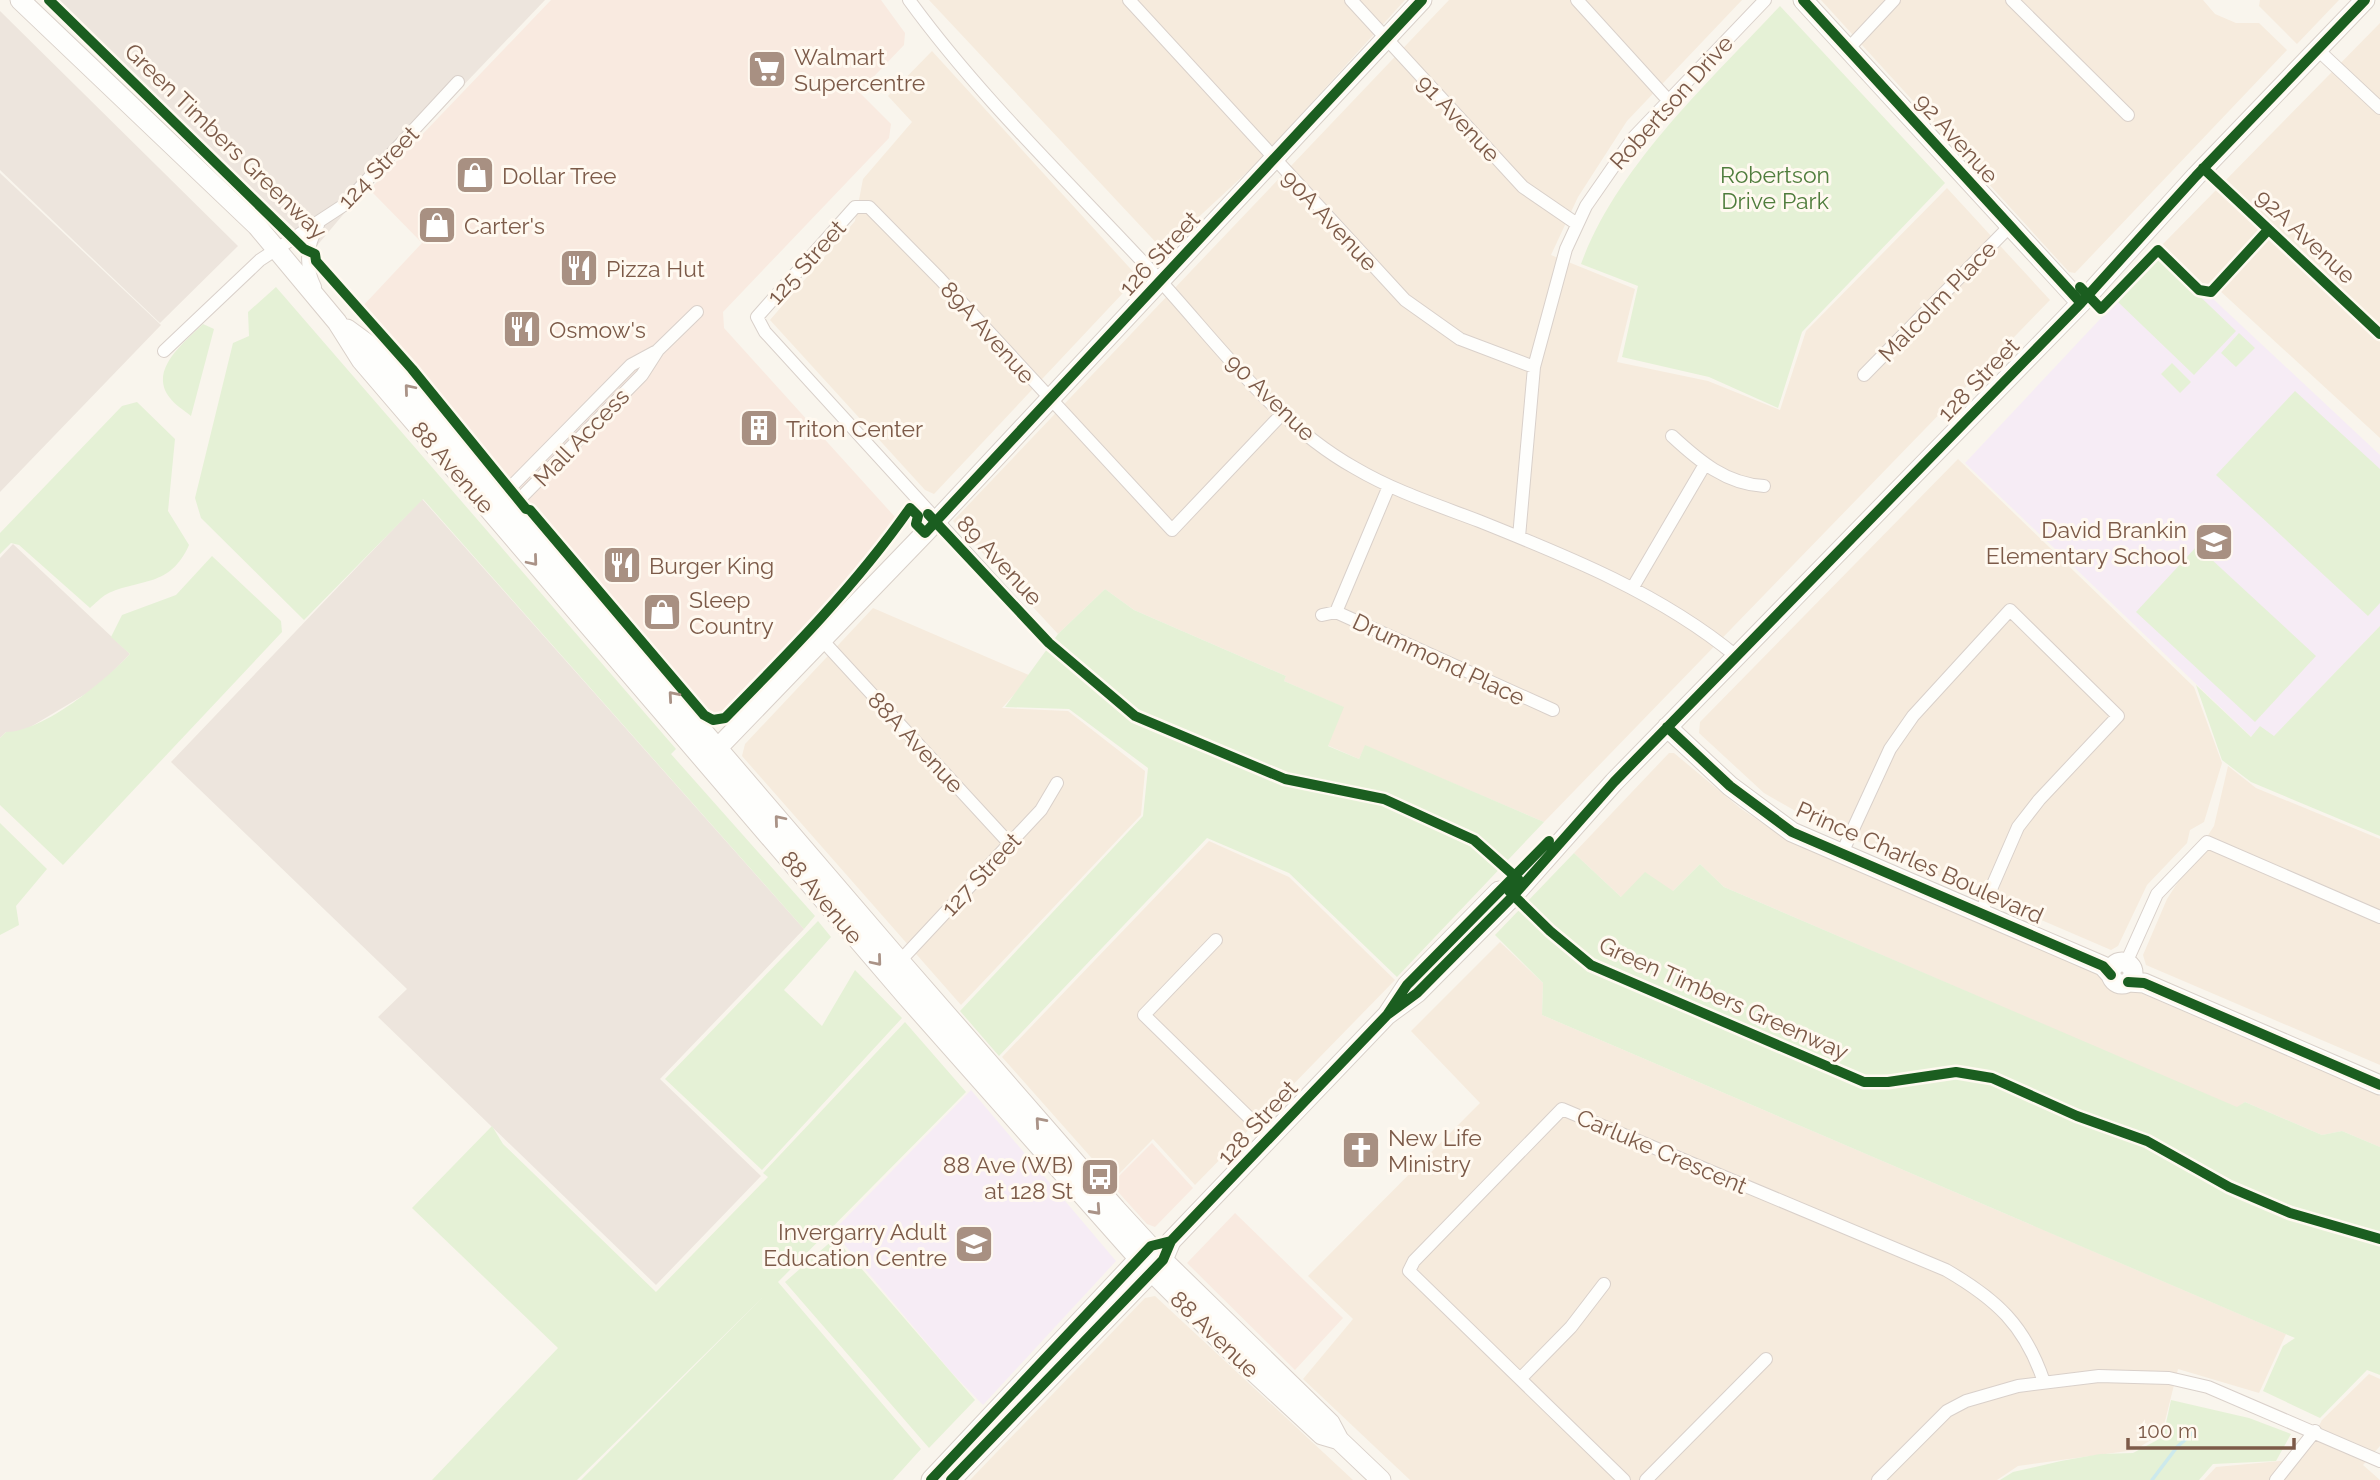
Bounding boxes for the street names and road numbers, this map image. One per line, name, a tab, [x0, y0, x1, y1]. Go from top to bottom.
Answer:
street label: Robertson Drive	[1604, 30, 1738, 174]
street label: Green Timbers Greenway	[119, 37, 333, 245]
street label: 91 Avenue	[1412, 69, 1506, 167]
street label: 92 Avenue	[1910, 88, 2004, 188]
street label: 124 Street	[332, 120, 424, 214]
street label: 90A Avenue	[1277, 164, 1383, 276]
street label: 92A Avenue	[2251, 183, 2361, 289]
street label: 126 Street	[1113, 205, 1205, 301]
street label: 125 Street	[761, 214, 851, 310]
street label: Malcolm Place	[1873, 235, 2001, 367]
street label: 89A Avenue	[935, 275, 1041, 389]
street label: 128 Street	[1932, 332, 2024, 426]
street label: 90 Avenue	[1221, 348, 1321, 446]
street label: Mall Access	[528, 382, 634, 492]
street label: 88 Avenue	[406, 415, 500, 519]
street label: 89 Avenue	[952, 509, 1048, 611]
street label: Drummond Place	[1349, 607, 1529, 711]
street label: 88A Avenue	[863, 686, 969, 798]
street label: Prince Charles Boulevard	[1792, 795, 2048, 929]
street label: 127 Street	[936, 827, 1026, 921]
street label: 88 Avenue	[775, 845, 869, 949]
street label: Green Timbers Greenway	[1595, 931, 1853, 1065]
street label: 128 Street	[1211, 1074, 1303, 1170]
street label: Carluke Crescent	[1573, 1103, 1751, 1199]
street label: 88 Avenue	[1165, 1285, 1265, 1383]

